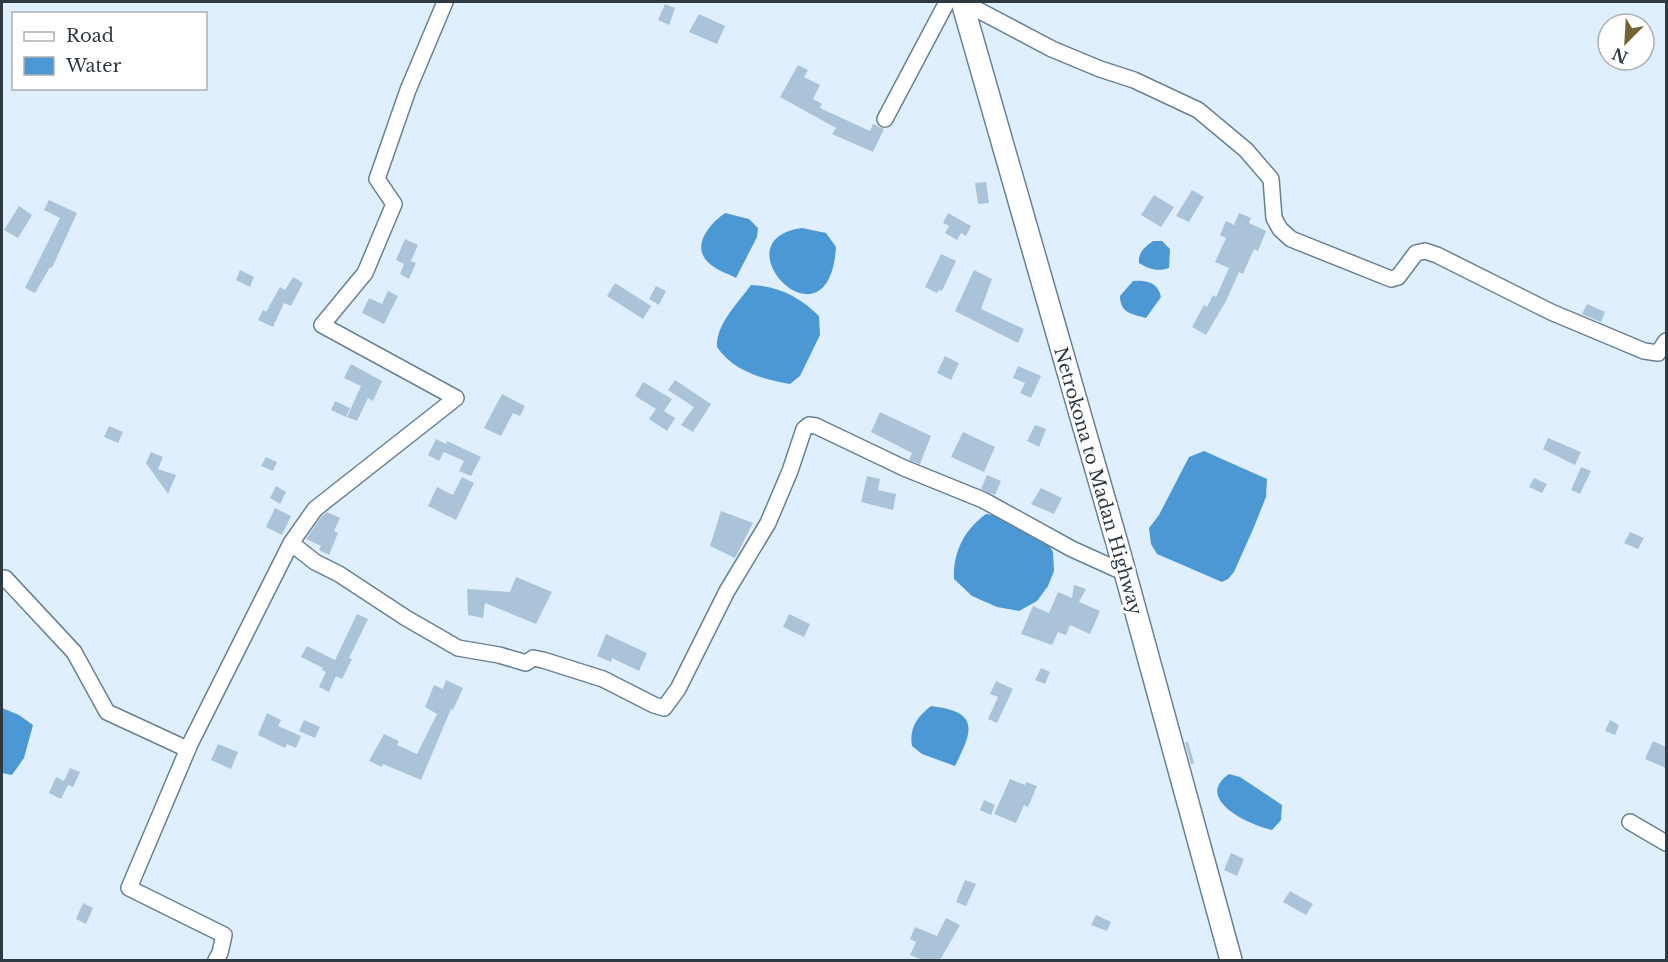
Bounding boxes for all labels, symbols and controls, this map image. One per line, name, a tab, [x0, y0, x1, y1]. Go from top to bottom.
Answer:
legend	[12, 12, 207, 90]
north arrow	[1596, 12, 1656, 72]
text: Road	[66, 25, 114, 47]
text: N	[1609, 44, 1631, 68]
text: Water	[65, 55, 122, 77]
street label: Netrokona to Madan Highway	[1049, 345, 1147, 618]

